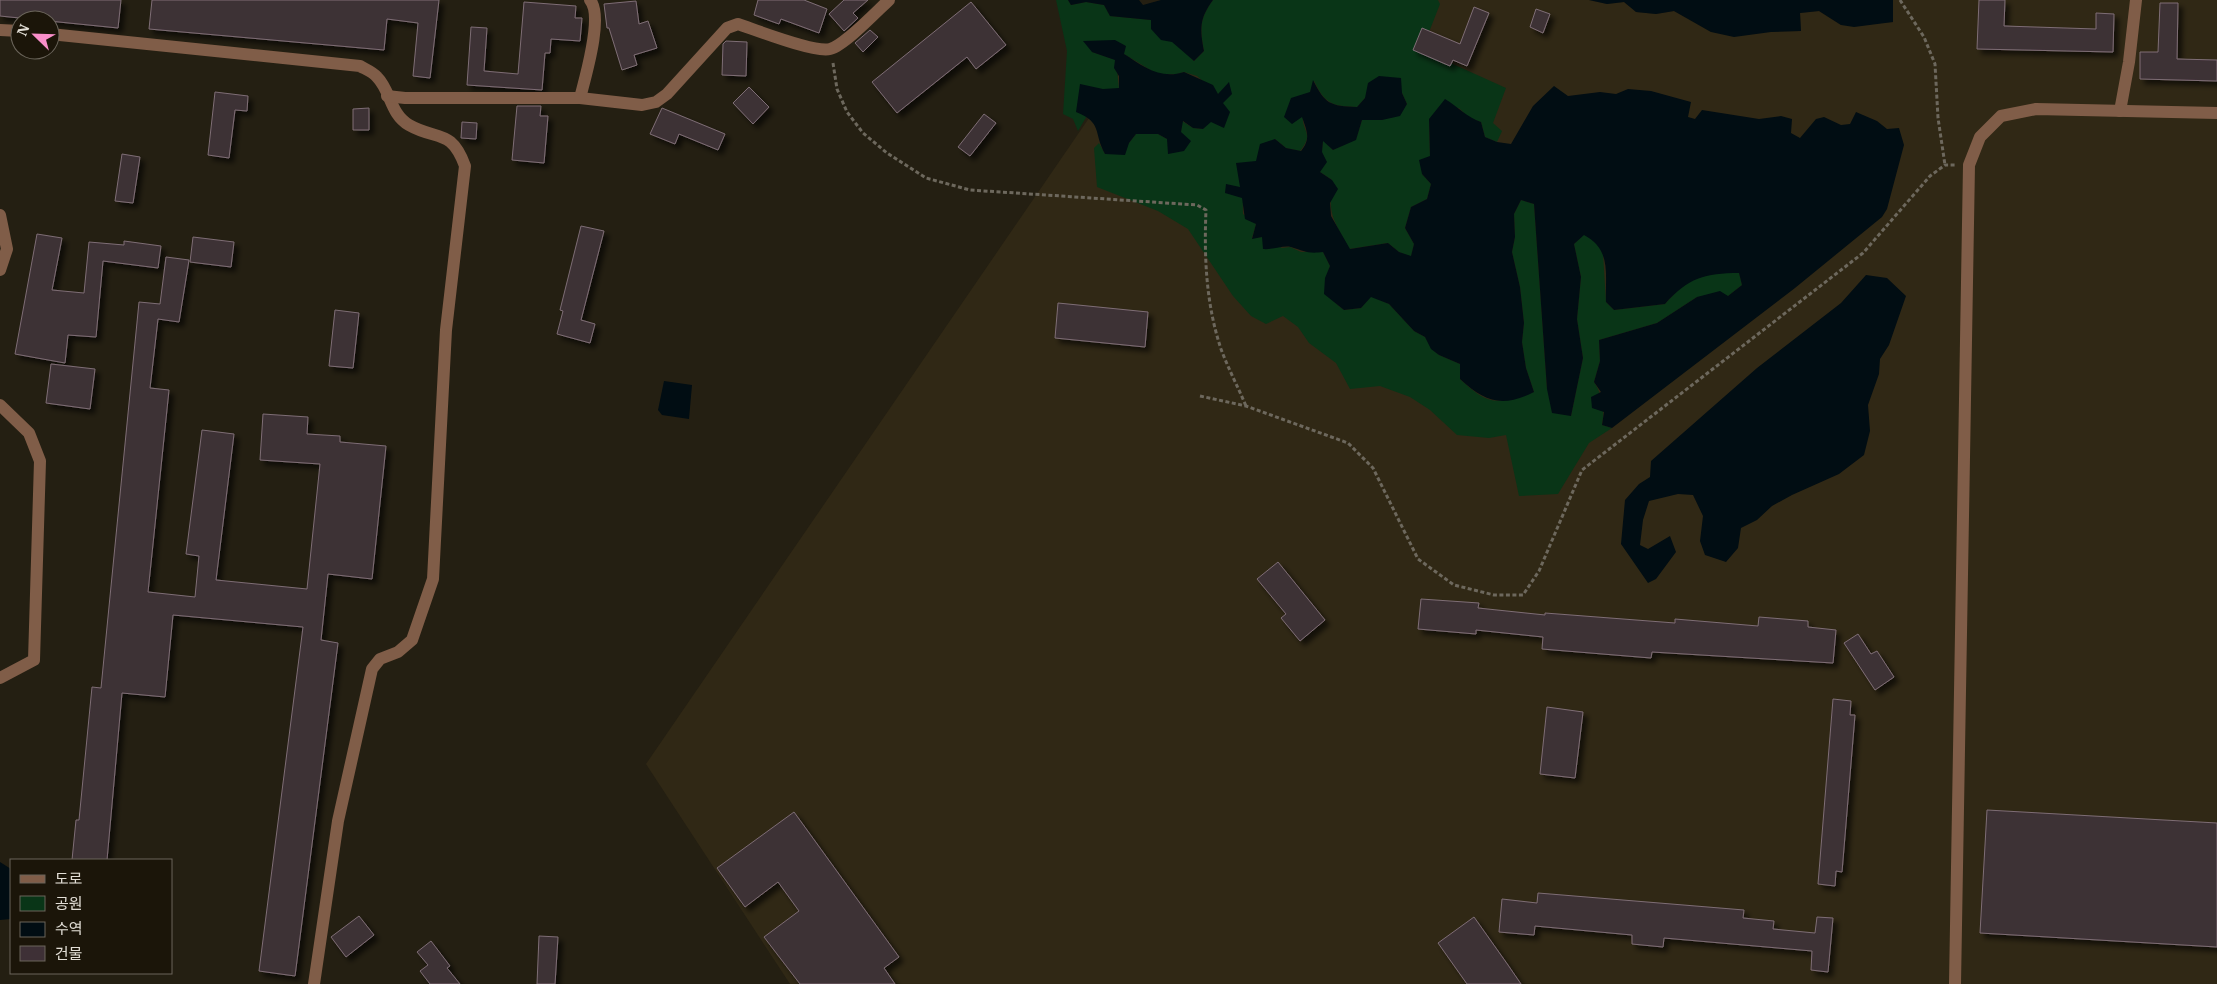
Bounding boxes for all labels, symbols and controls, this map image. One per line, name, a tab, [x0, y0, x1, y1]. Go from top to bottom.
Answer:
north arrow	[10, 10, 60, 60]
text: N	[13, 21, 33, 39]
legend	[10, 859, 172, 974]
text: 도로	[55, 869, 83, 888]
text: 공원	[55, 894, 83, 913]
text: 수역	[55, 919, 83, 938]
text: 건물	[55, 944, 83, 963]

